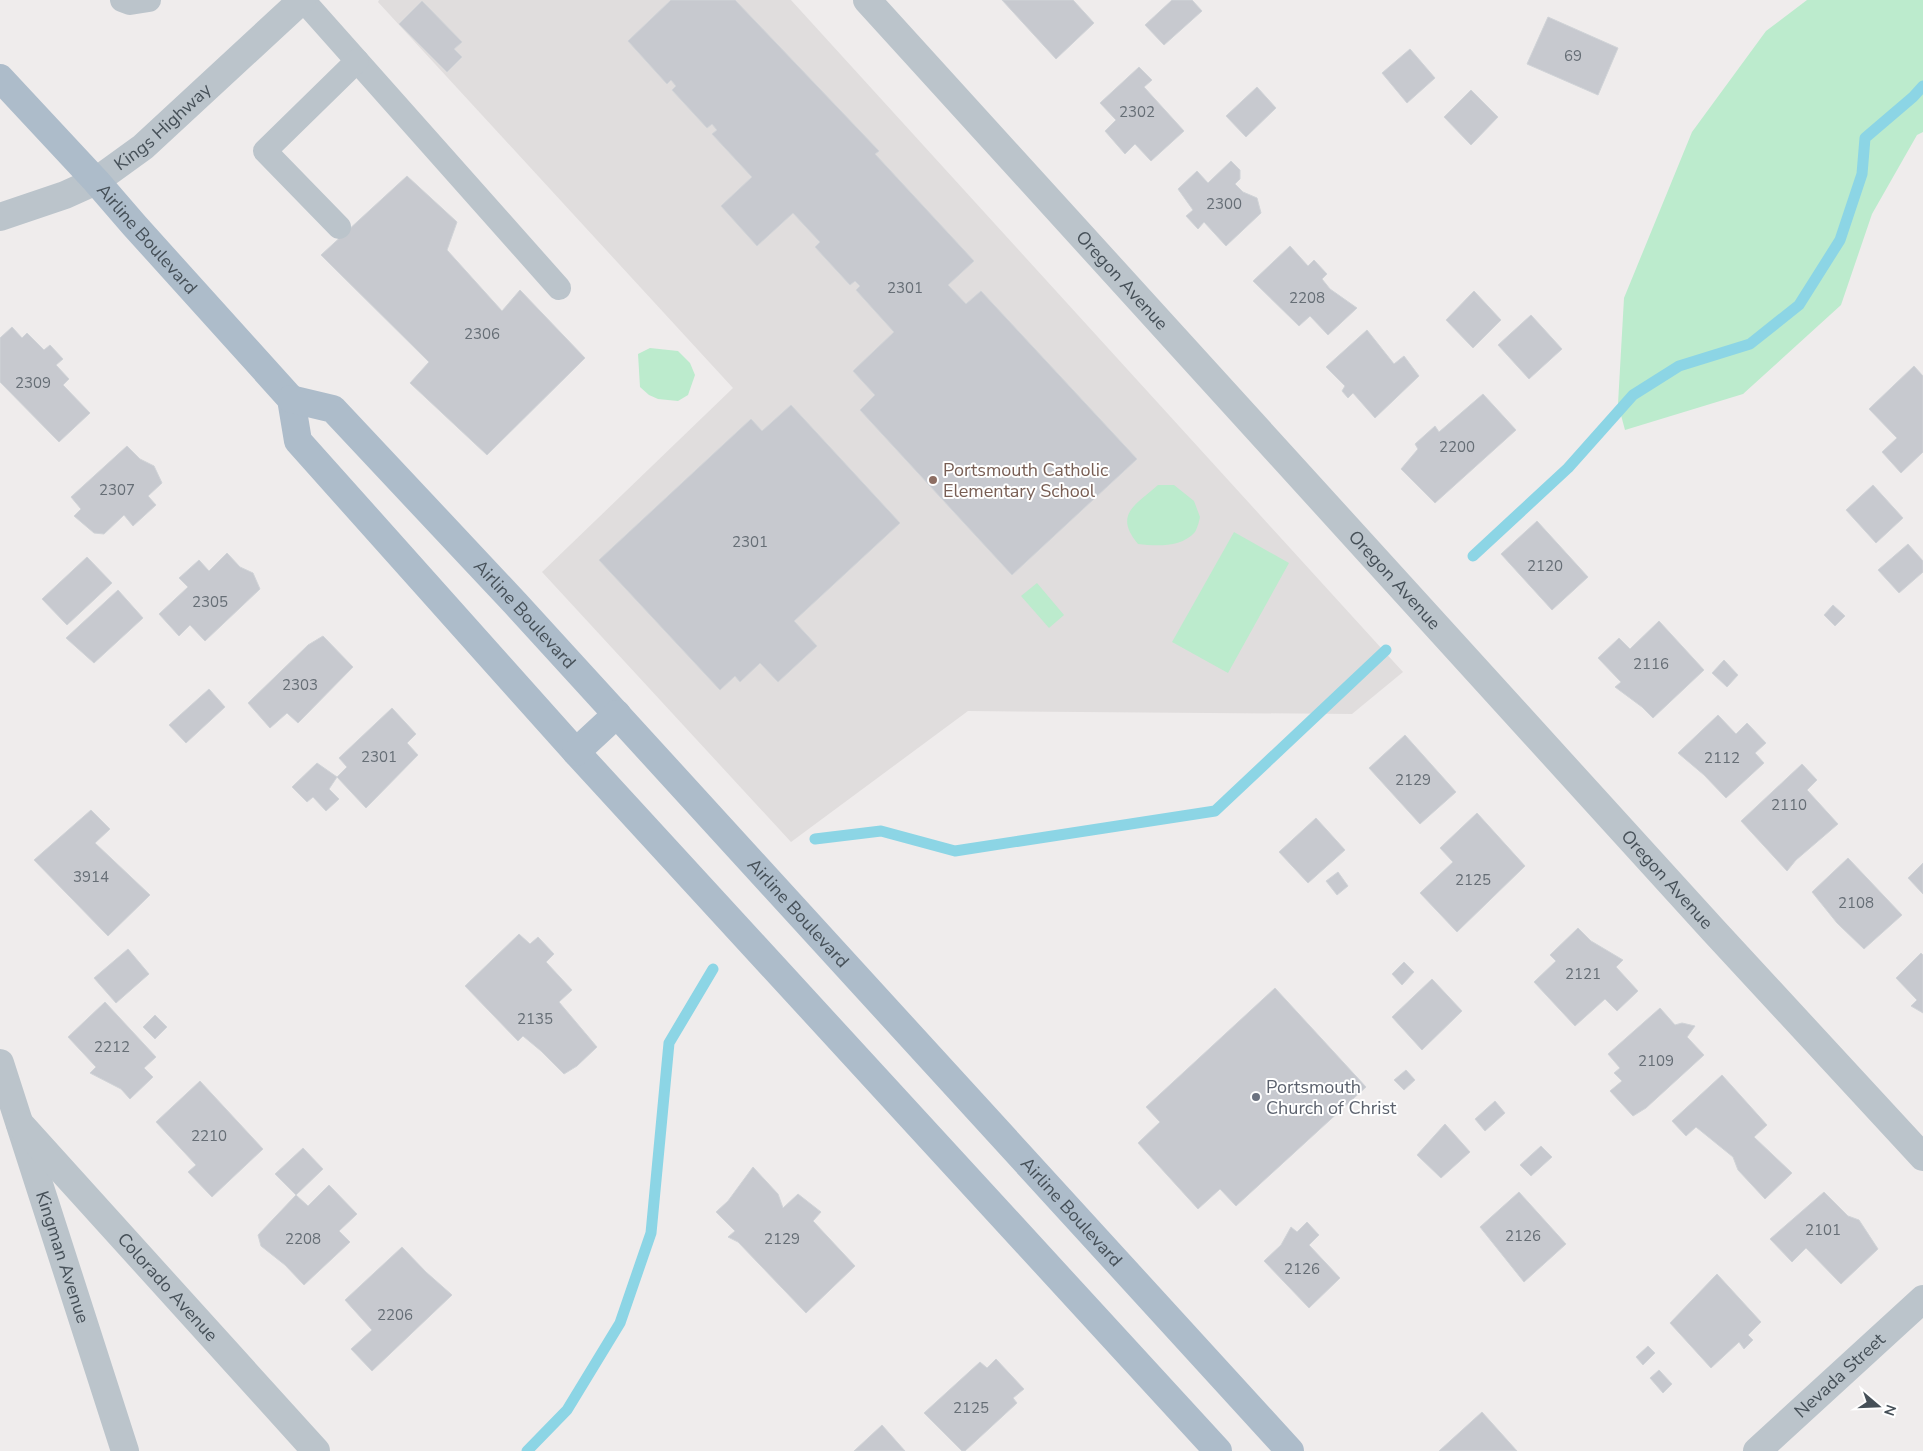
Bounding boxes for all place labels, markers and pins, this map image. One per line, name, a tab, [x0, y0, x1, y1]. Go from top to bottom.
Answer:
place label: Portsmouth Catholic Elementary School	[943, 458, 1108, 503]
marker: Portsmouth Catholic Elementary School	[927, 474, 939, 486]
place label: Portsmouth Church of Christ	[1266, 1075, 1397, 1120]
marker: Portsmouth Church of Christ	[1250, 1091, 1262, 1103]

